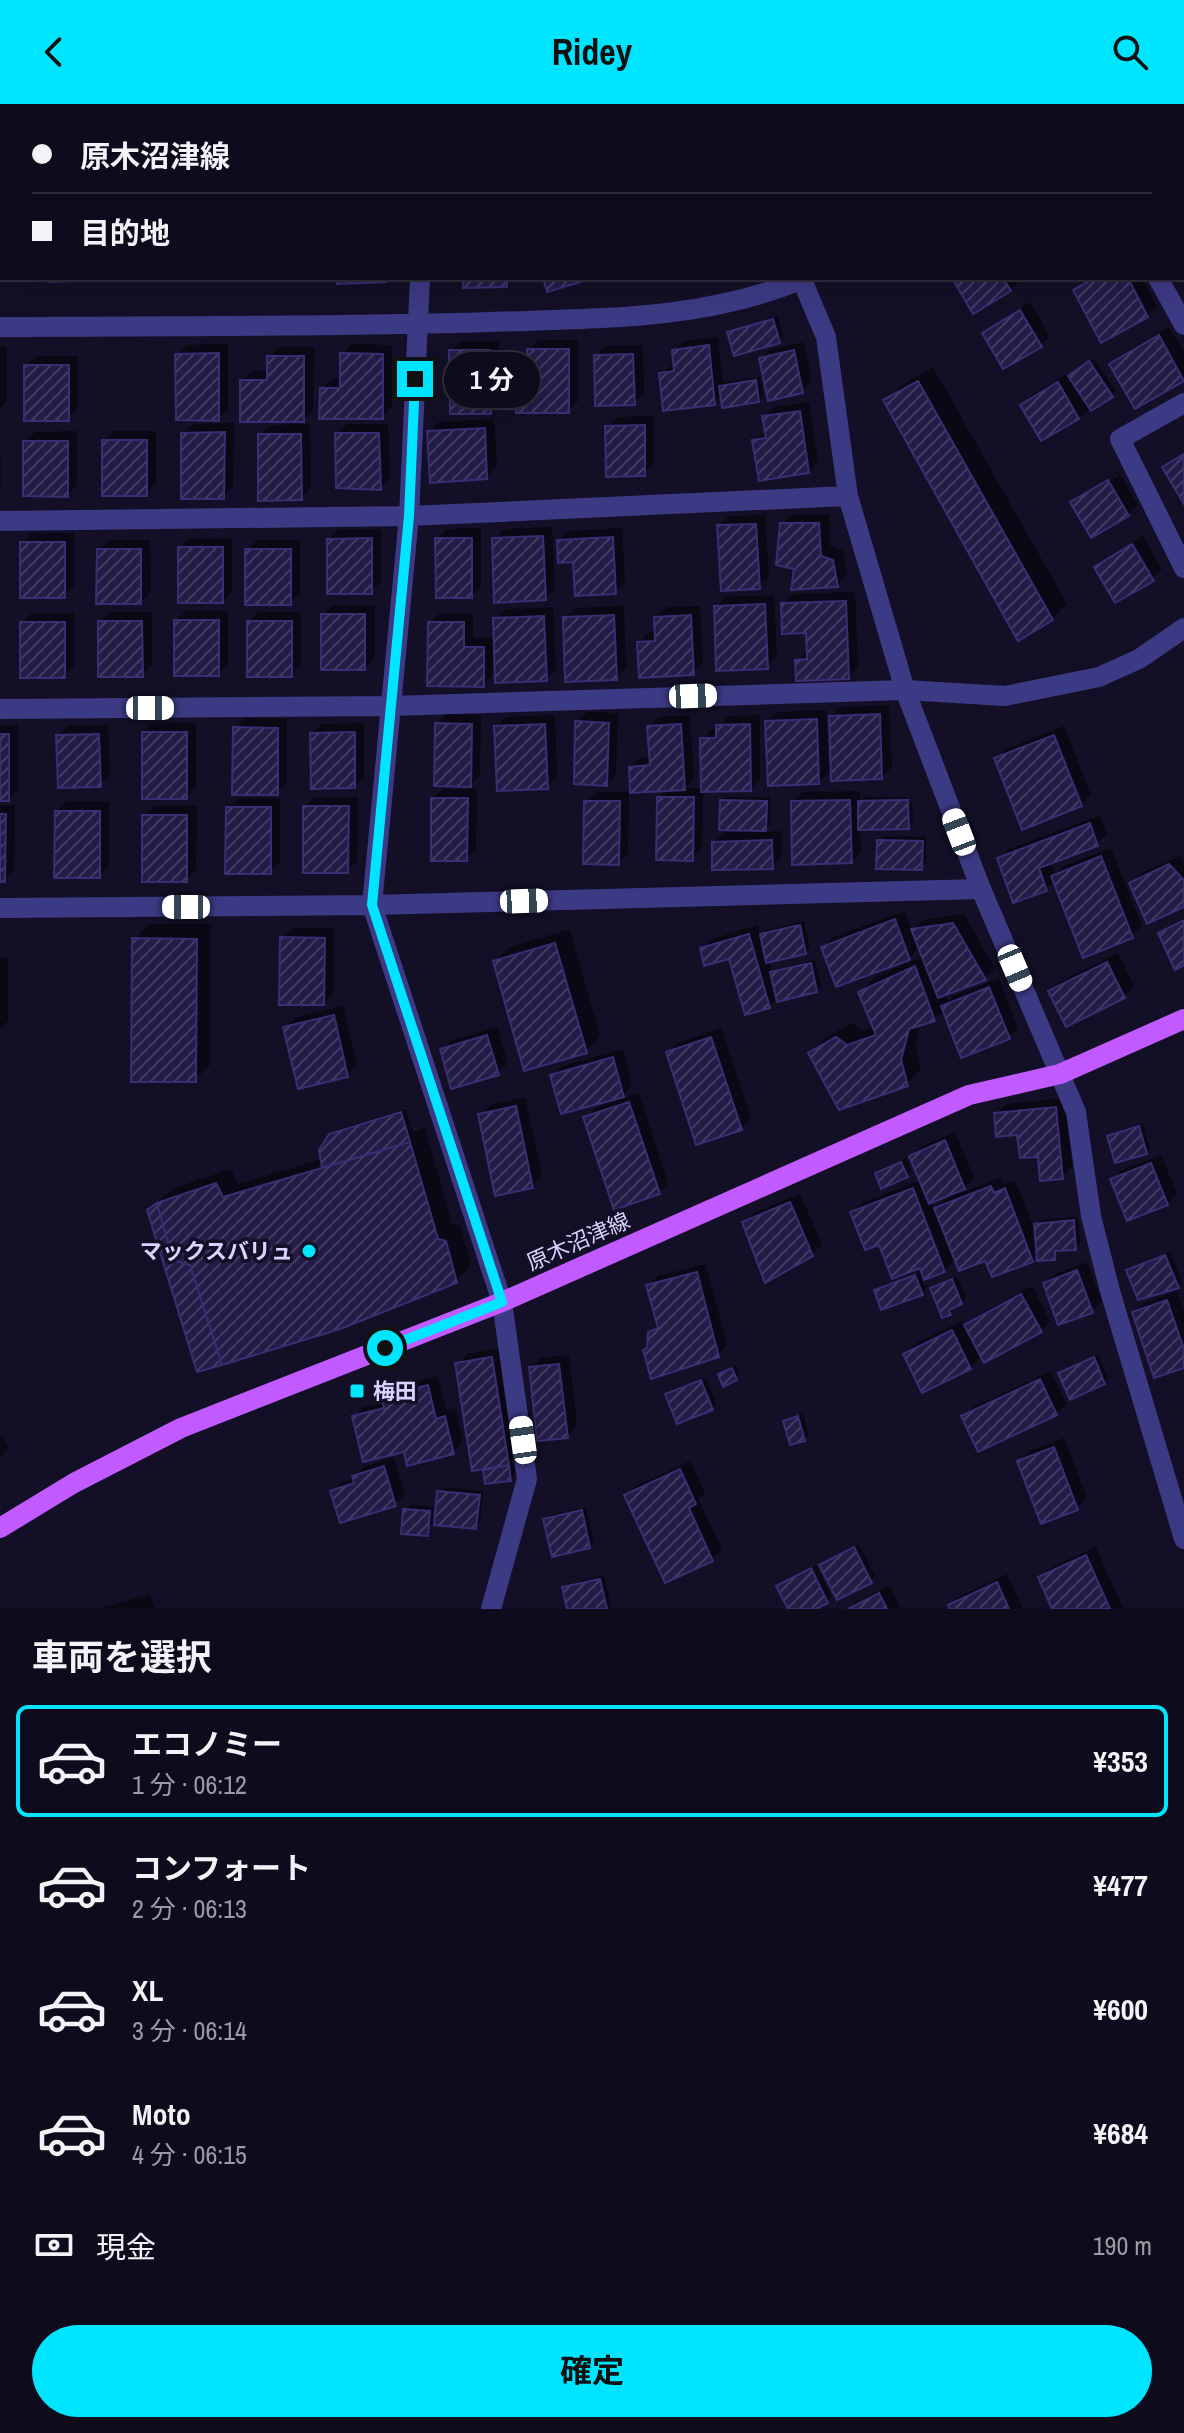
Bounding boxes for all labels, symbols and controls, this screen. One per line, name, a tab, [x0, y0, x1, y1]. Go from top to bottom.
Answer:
text: Ridey	[552, 28, 632, 76]
icon: back	[32, 30, 76, 74]
icon: search	[1108, 30, 1152, 74]
text: 原木沼津線	[80, 136, 230, 176]
text: 目的地	[80, 213, 170, 253]
callout: 1 分	[443, 351, 539, 407]
route end	[397, 361, 433, 397]
text: 1 分	[470, 362, 514, 397]
car	[669, 683, 717, 709]
car	[126, 696, 174, 720]
car	[939, 805, 979, 859]
car	[500, 888, 548, 914]
car	[162, 895, 210, 919]
car	[995, 941, 1035, 995]
street label: 原木沼津線	[522, 1205, 634, 1277]
place label: マックスバリュ	[140, 1236, 293, 1266]
marker: マックスバリュ	[300, 1242, 318, 1260]
route start	[367, 1330, 403, 1366]
place label: 梅田	[373, 1376, 417, 1406]
marker: 梅田	[348, 1382, 366, 1400]
car	[508, 1415, 538, 1465]
text: 車両を選択	[32, 1633, 212, 1681]
text: エコノミー	[132, 1724, 282, 1764]
icon: car	[36, 1725, 108, 1797]
text: ¥353	[1093, 1741, 1148, 1781]
text: 1 分 · 06:12	[132, 1767, 247, 1802]
text: コンフォート	[132, 1848, 311, 1888]
icon: car	[36, 1849, 108, 1921]
text: ¥477	[1093, 1865, 1148, 1905]
text: 2 分 · 06:13	[132, 1891, 247, 1926]
text: XL	[132, 1970, 163, 2010]
icon: car	[36, 1973, 108, 2045]
text: ¥600	[1093, 1989, 1148, 2029]
text: 3 分 · 06:14	[132, 2013, 247, 2048]
text: Moto	[132, 2094, 191, 2134]
icon: car	[36, 2097, 108, 2169]
text: ¥684	[1093, 2113, 1148, 2153]
text: 4 分 · 06:15	[132, 2137, 247, 2172]
icon: cash	[32, 2223, 76, 2267]
text: 現金	[96, 2227, 156, 2267]
text: 190 m	[1093, 2228, 1152, 2263]
button: 確定	[32, 2325, 1152, 2417]

